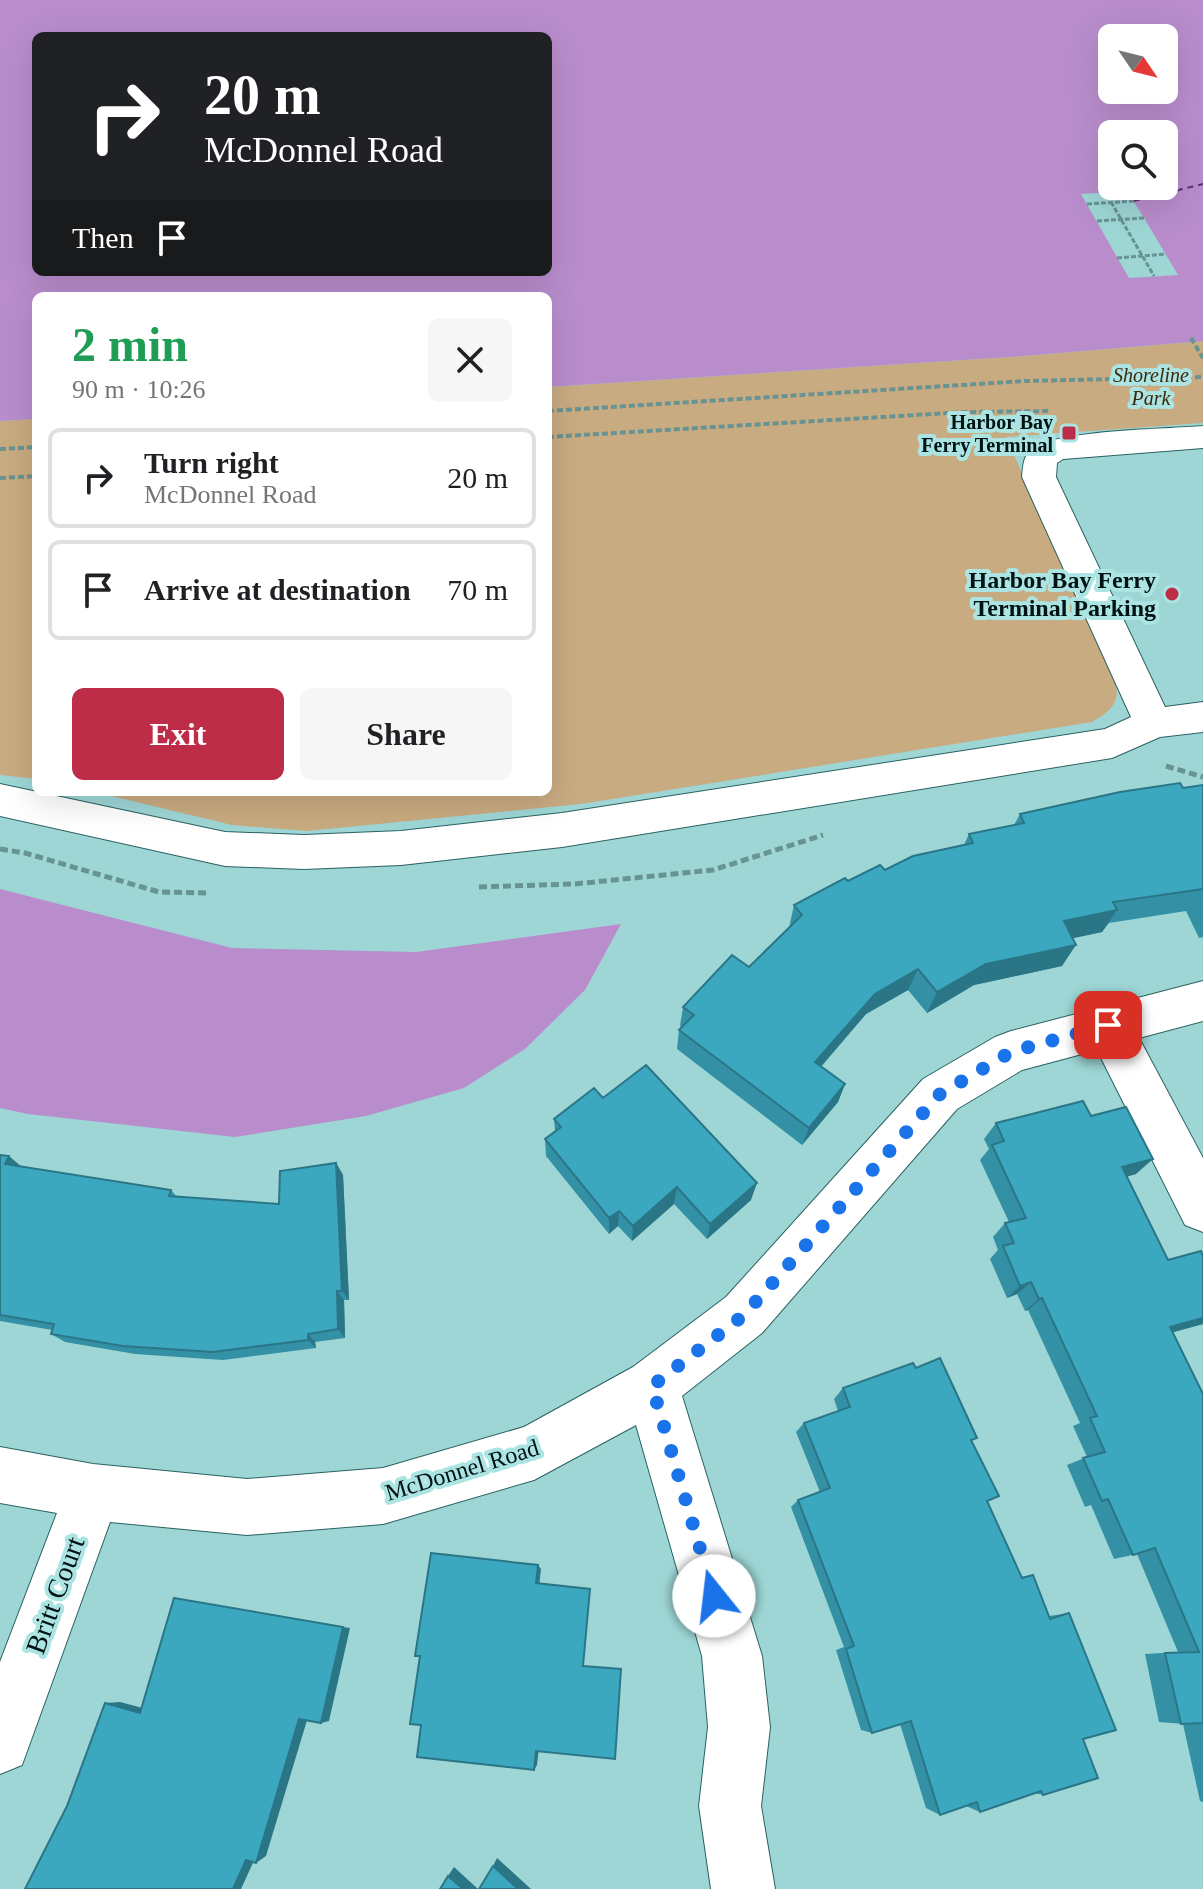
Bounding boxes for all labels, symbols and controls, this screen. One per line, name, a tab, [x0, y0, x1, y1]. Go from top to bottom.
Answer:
north arrow	[1098, 24, 1178, 104]
map controls	[1098, 24, 1178, 200]
icon: right	[72, 64, 176, 168]
text: 20 m	[204, 64, 321, 126]
button: search	[1098, 120, 1178, 200]
text: McDonnel Road	[204, 130, 443, 170]
icon: arrive	[150, 216, 194, 260]
text: Then	[72, 221, 134, 254]
text: 2 min	[72, 318, 188, 371]
button: close	[428, 318, 512, 402]
park label: Shoreline Park	[1113, 364, 1189, 409]
text: 90 m · 10:26	[72, 375, 206, 404]
place label: Harbor Bay Ferry Terminal	[921, 411, 1053, 457]
marker: Harbor Bay Ferry Terminal	[1060, 424, 1078, 442]
text: Turn right	[144, 446, 279, 479]
icon: right	[76, 456, 120, 500]
text: 20 m	[447, 461, 508, 494]
text: McDonnel Road	[144, 480, 317, 509]
place label: Harbor Bay Ferry Terminal Parking	[968, 567, 1156, 621]
icon: arrive	[76, 568, 120, 612]
text: Arrive at destination	[144, 573, 411, 606]
text: 70 m	[447, 573, 508, 606]
marker: Harbor Bay Ferry Terminal Parking	[1163, 585, 1181, 603]
button: Exit	[72, 688, 284, 780]
button: Share	[300, 688, 512, 780]
pin	[1074, 991, 1142, 1059]
icon: arrive	[1086, 1003, 1130, 1047]
street label: McDonnel Road	[382, 1434, 542, 1506]
street label: Britt Court	[20, 1532, 91, 1658]
position arrow	[672, 1554, 756, 1638]

